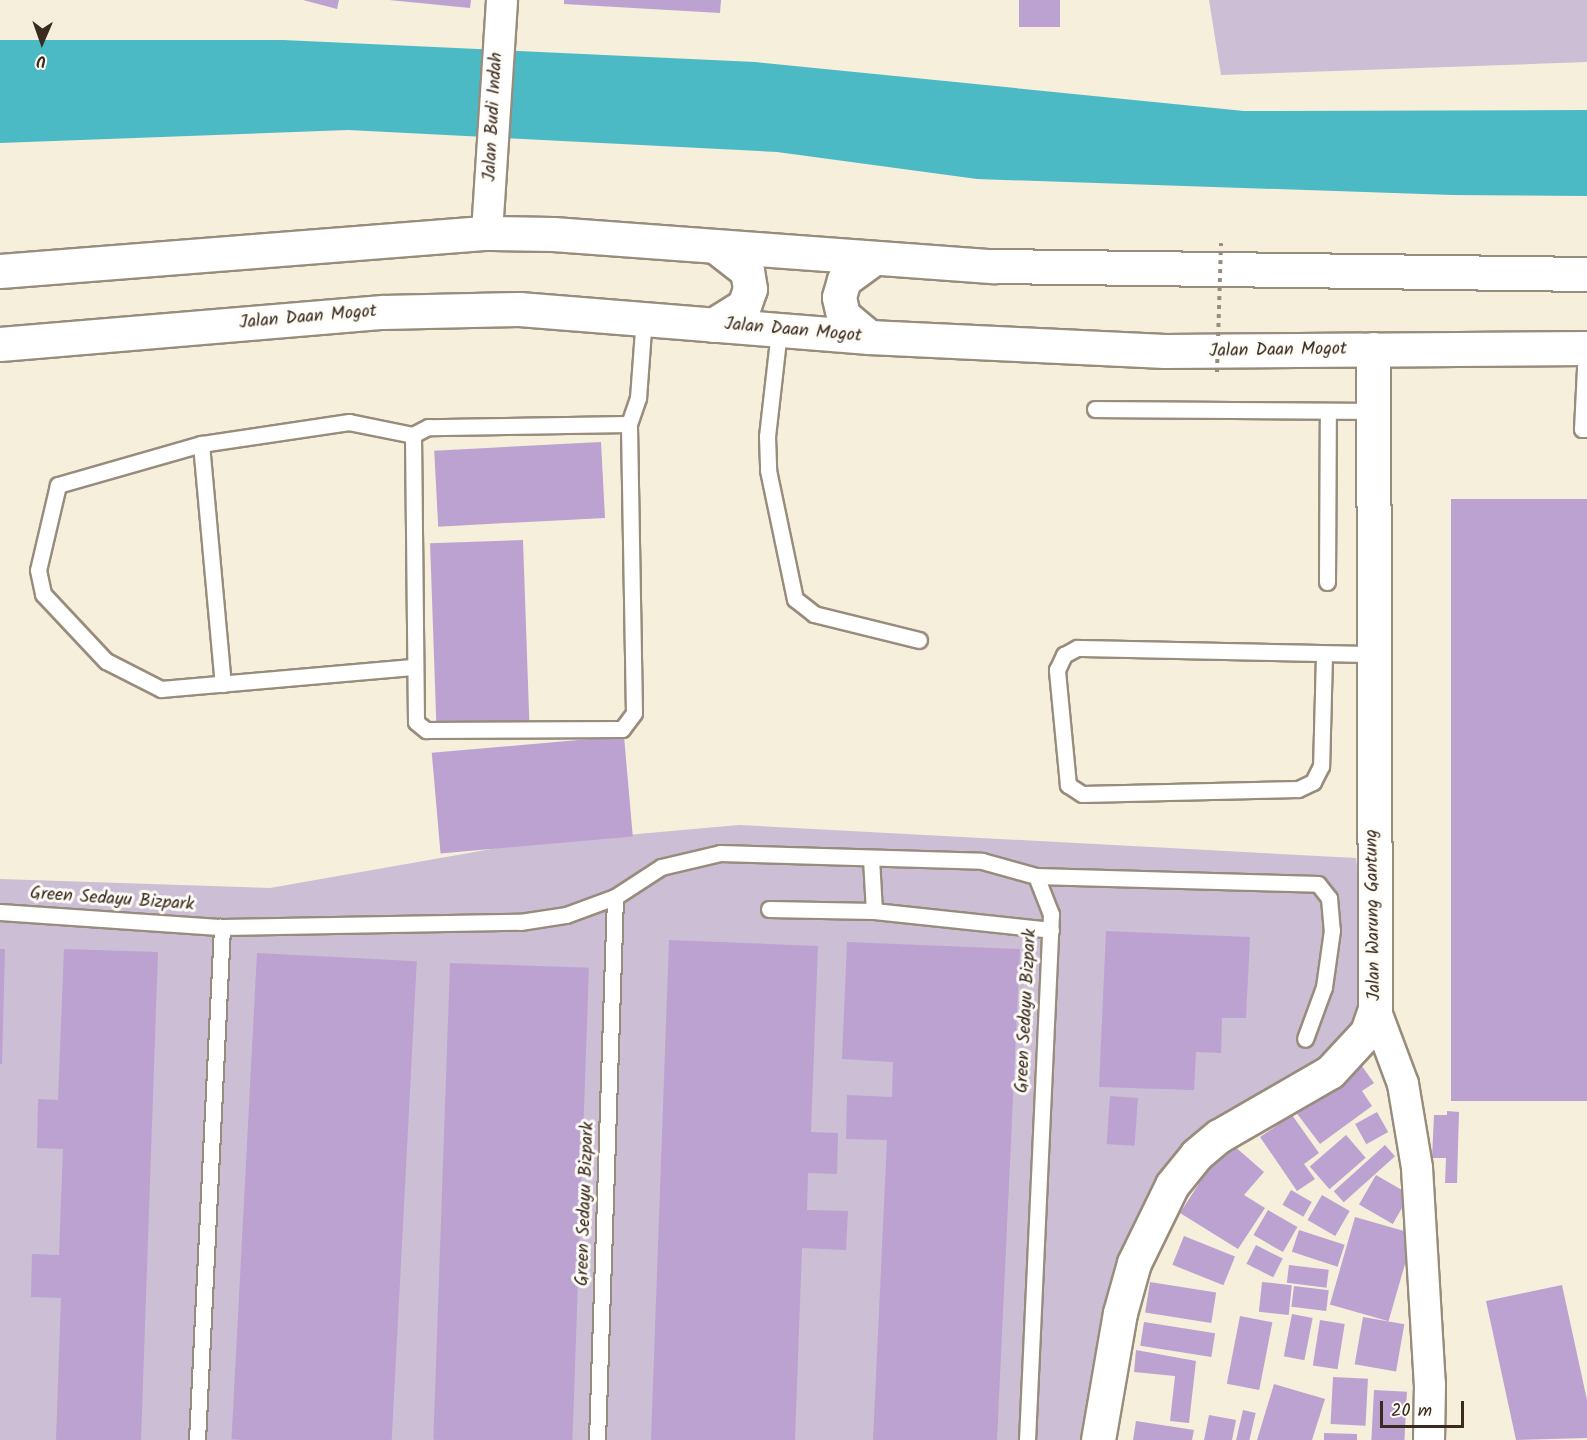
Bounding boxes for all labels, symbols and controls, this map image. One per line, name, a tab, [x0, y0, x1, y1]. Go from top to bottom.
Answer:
north arrow	[12, 12, 72, 72]
text: U	[36, 48, 47, 73]
street label: Jalan Budi Indah	[480, 52, 508, 182]
street label: Jalan Daan Mogot	[238, 301, 378, 335]
street label: Jalan Daan Mogot	[723, 314, 863, 348]
street label: Jalan Daan Mogot	[1209, 339, 1347, 363]
street label: Jalan Warung Gantung	[1362, 829, 1386, 1001]
street label: Green Sedayu Bizpark	[29, 883, 195, 917]
street label: Green Sedayu Bizpark	[1012, 928, 1042, 1094]
street label: Green Sedayu Bizpark	[572, 1121, 600, 1287]
scale bar	[1383, 1389, 1467, 1427]
text: 20 m	[1391, 1397, 1432, 1426]

